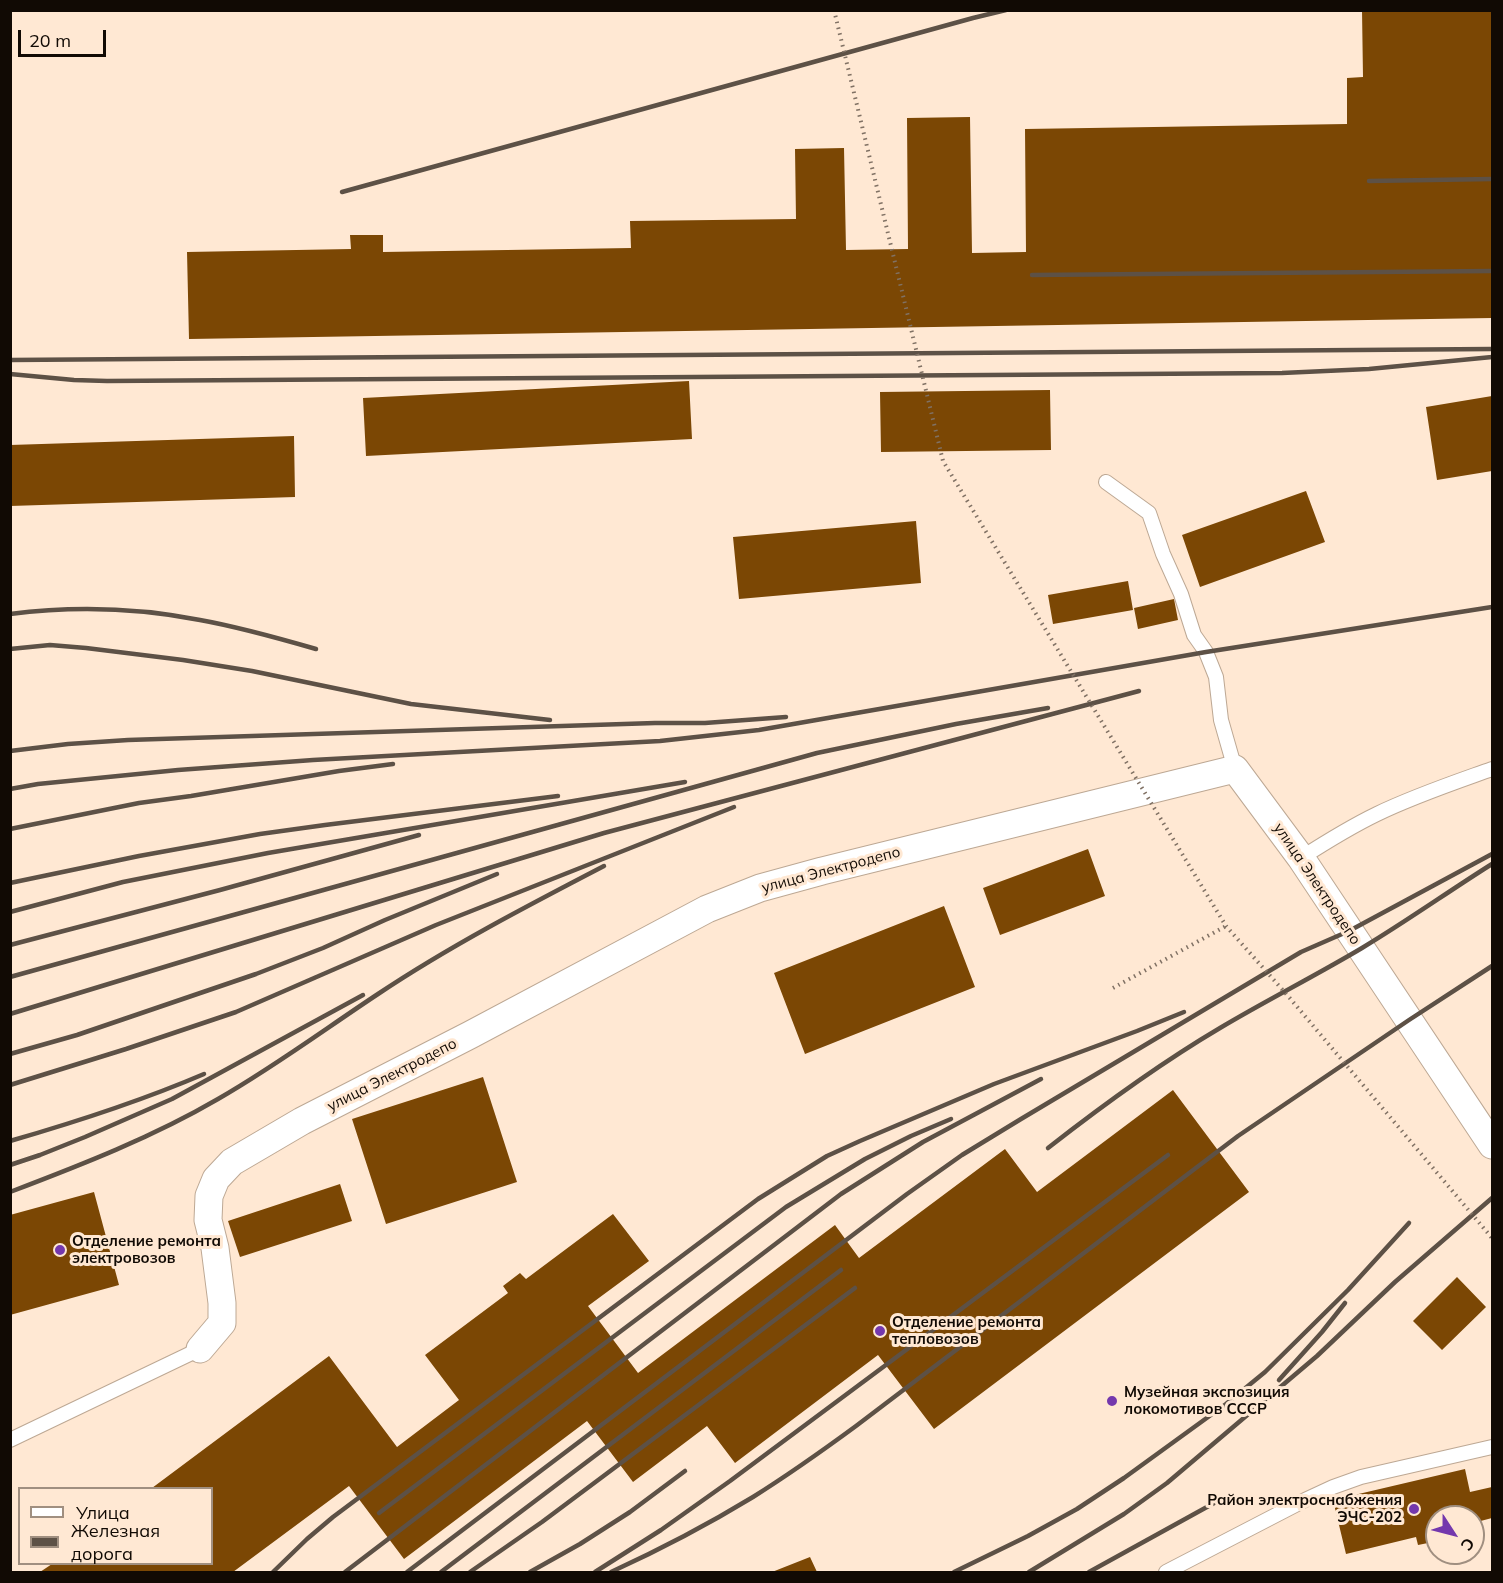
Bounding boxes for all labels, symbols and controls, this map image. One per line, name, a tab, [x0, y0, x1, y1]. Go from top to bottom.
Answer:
scale bar	[21, 18, 110, 56]
text: 20 m	[29, 29, 71, 52]
street label: улица Электродепо	[1270, 820, 1364, 948]
street label: улица Электродепо	[760, 843, 902, 897]
street label: улица Электродепо	[324, 1035, 460, 1115]
place label: Отделение ремонта электровозов	[72, 1232, 221, 1267]
marker: Отделение ремонта электровозов	[53, 1243, 67, 1257]
place label: Отделение ремонта тепловозов	[892, 1313, 1041, 1348]
marker: Отделение ремонта тепловозов	[873, 1324, 887, 1338]
place label: Музейная экспозиция локомотивов СССР	[1124, 1383, 1290, 1418]
marker: Музейная экспозиция локомотивов СССР	[1105, 1394, 1119, 1408]
legend	[18, 1487, 213, 1565]
place label: Район электроснабжения ЭЧС-202	[1207, 1491, 1402, 1526]
text: Улица	[76, 1501, 130, 1524]
marker: Район электроснабжения ЭЧС-202	[1407, 1502, 1421, 1516]
north arrow	[1425, 1505, 1485, 1565]
text: Железная дорога	[71, 1519, 160, 1565]
text: С	[1457, 1534, 1479, 1555]

